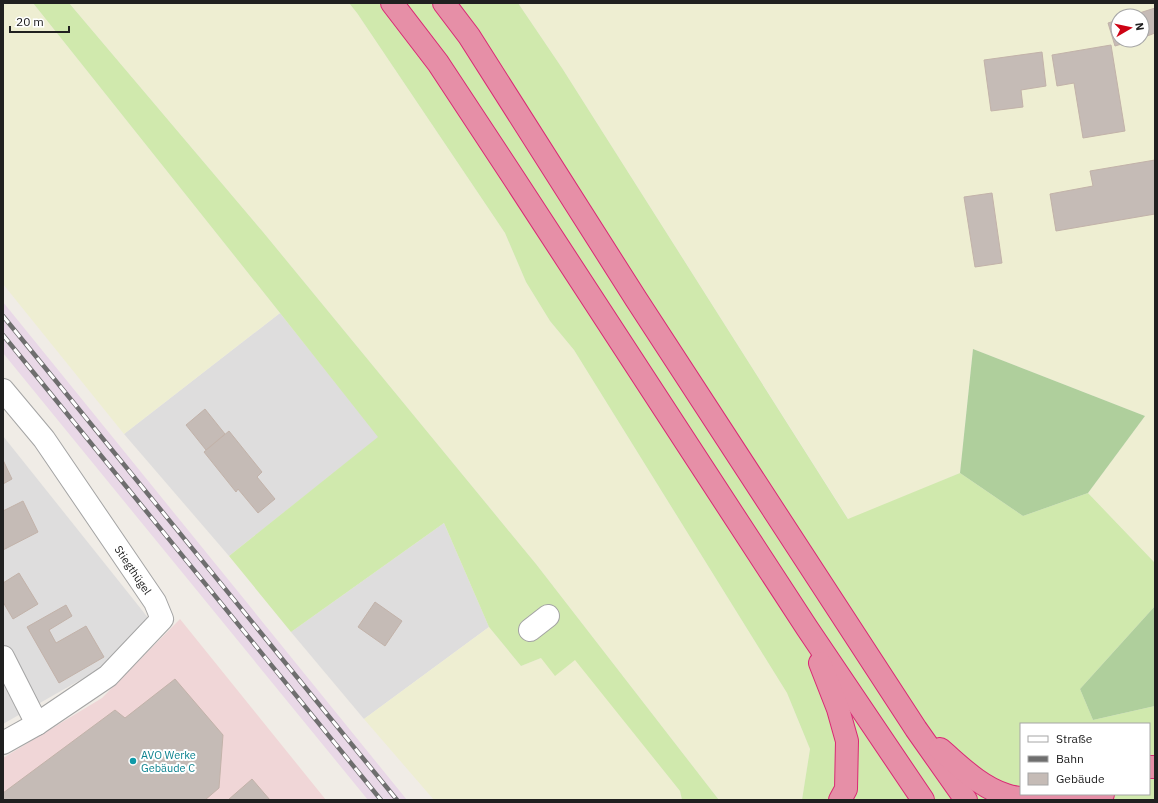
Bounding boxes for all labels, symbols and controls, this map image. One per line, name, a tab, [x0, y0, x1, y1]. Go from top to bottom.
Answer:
scale bar	[10, 8, 69, 34]
north arrow	[1110, 8, 1150, 48]
text: 20 m	[16, 14, 44, 29]
text: N	[1132, 21, 1147, 31]
street label: Stiegthügel	[112, 543, 154, 597]
legend	[1020, 723, 1150, 795]
text: Straße	[1056, 731, 1093, 746]
place label: AVO Werke Gebäude C	[141, 748, 196, 775]
text: Bahn	[1056, 751, 1084, 766]
marker: AVO Werke Gebäude C	[128, 756, 138, 766]
text: Gebäude	[1056, 771, 1105, 786]

